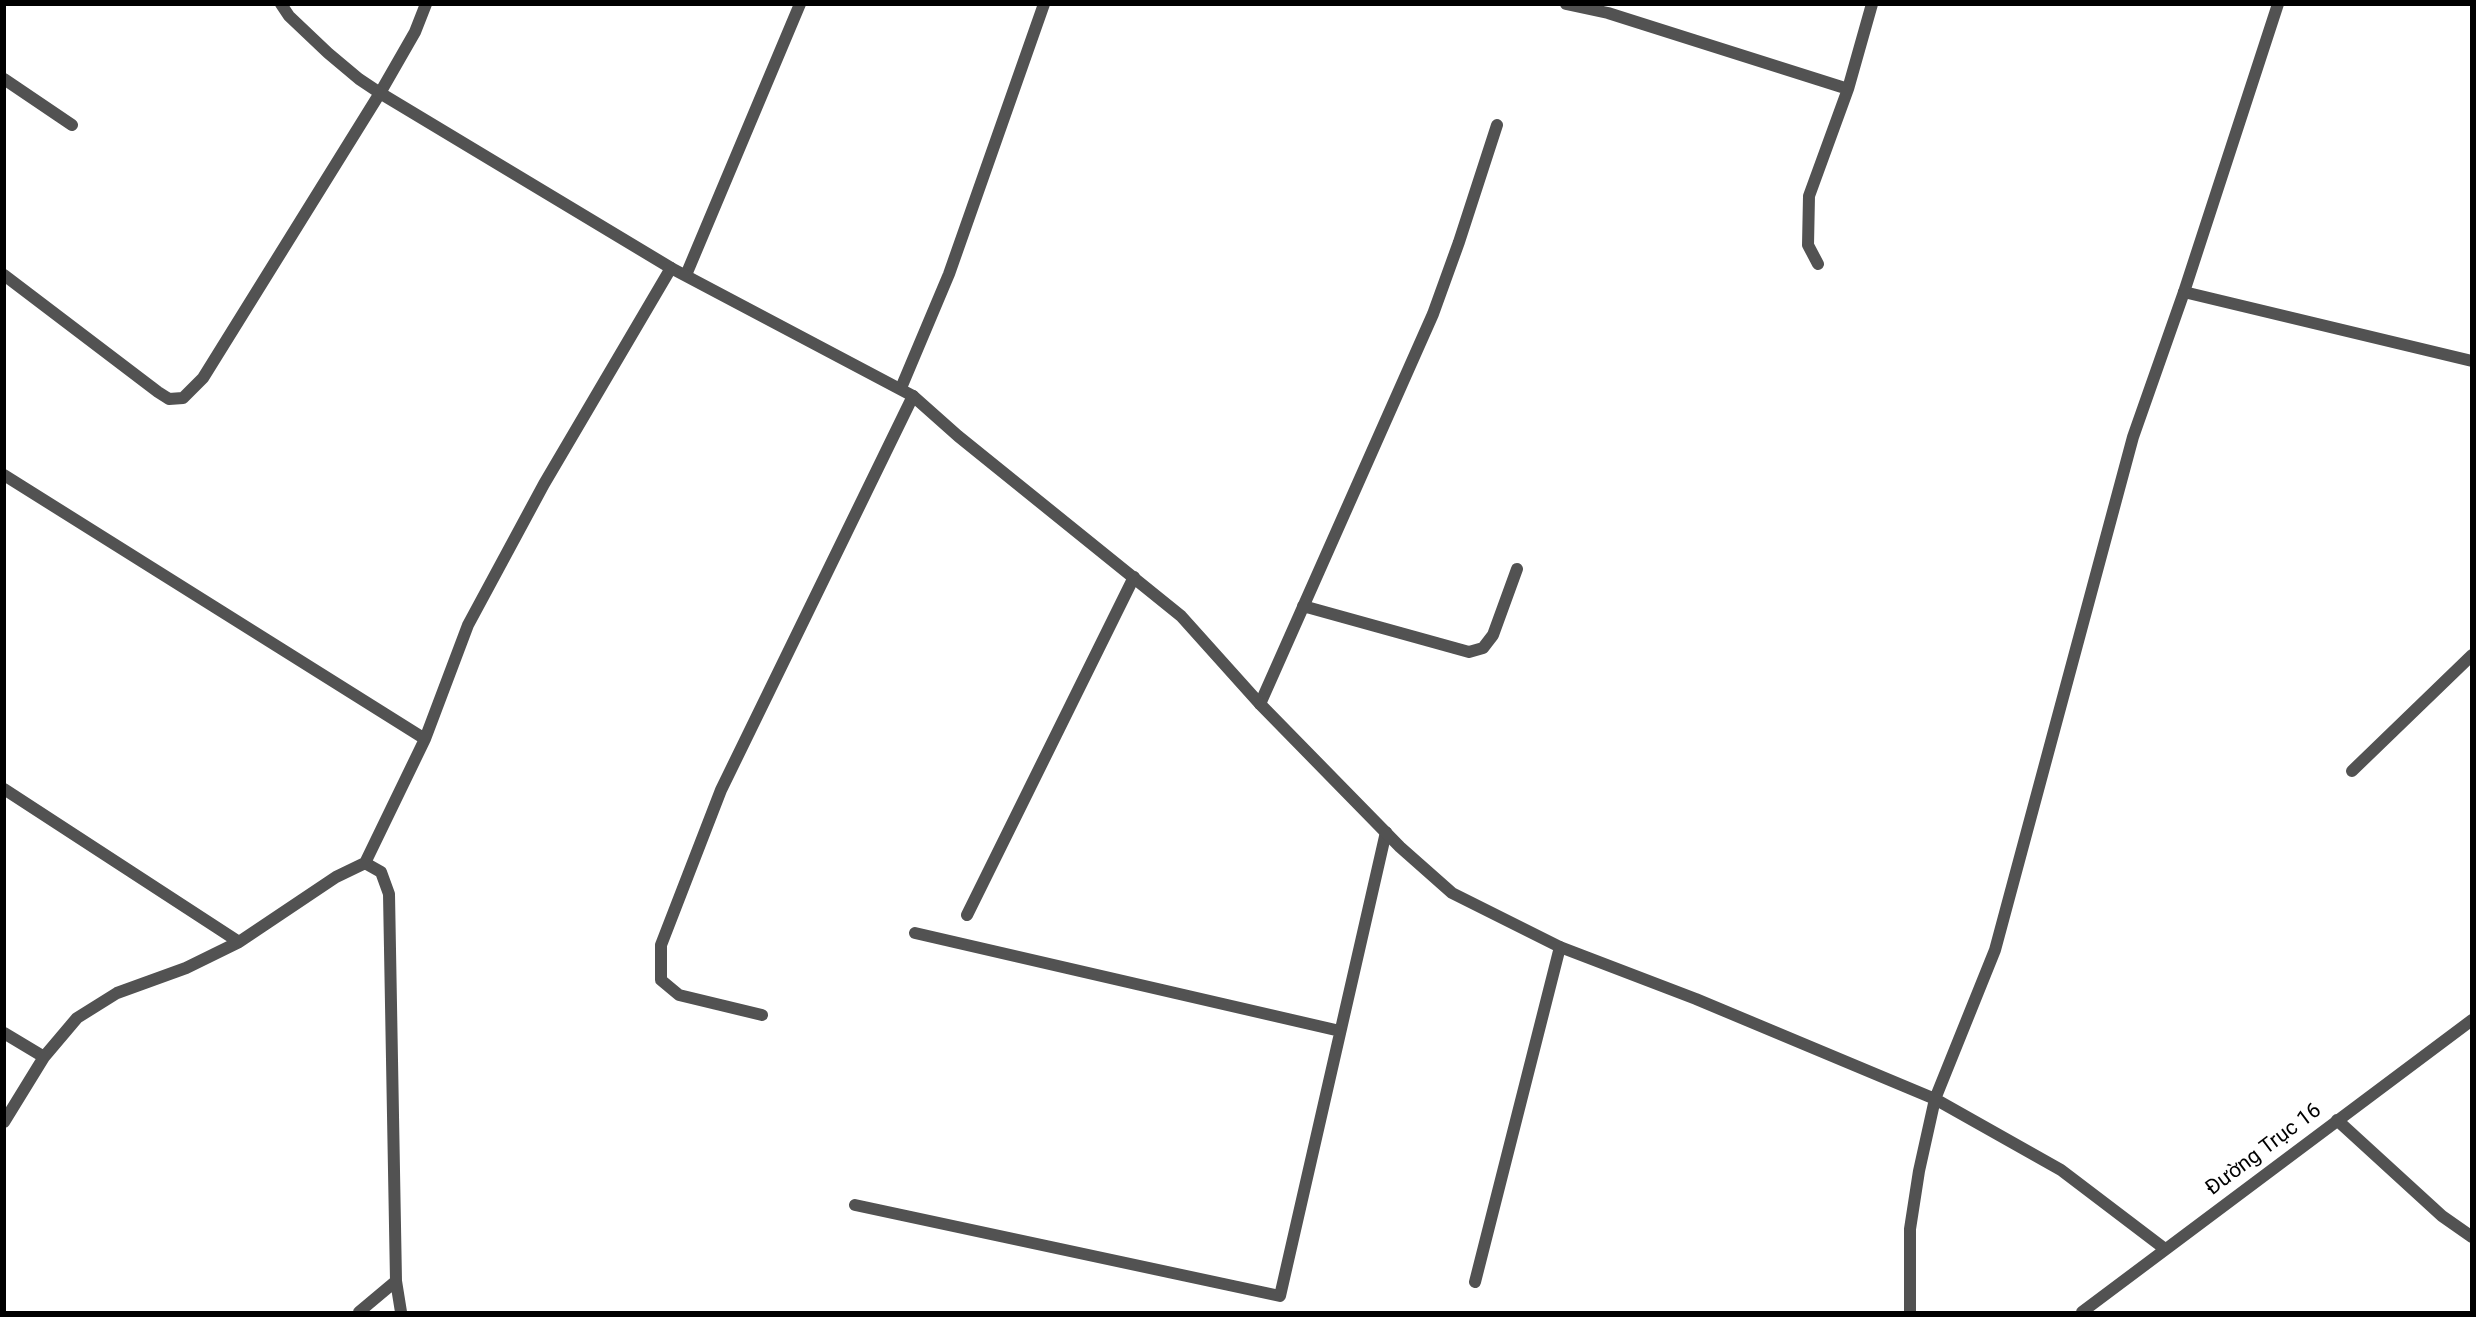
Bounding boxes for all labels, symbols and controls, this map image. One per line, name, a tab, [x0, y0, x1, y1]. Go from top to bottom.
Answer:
street label: Đường Trục 16	[2201, 1098, 2327, 1202]

